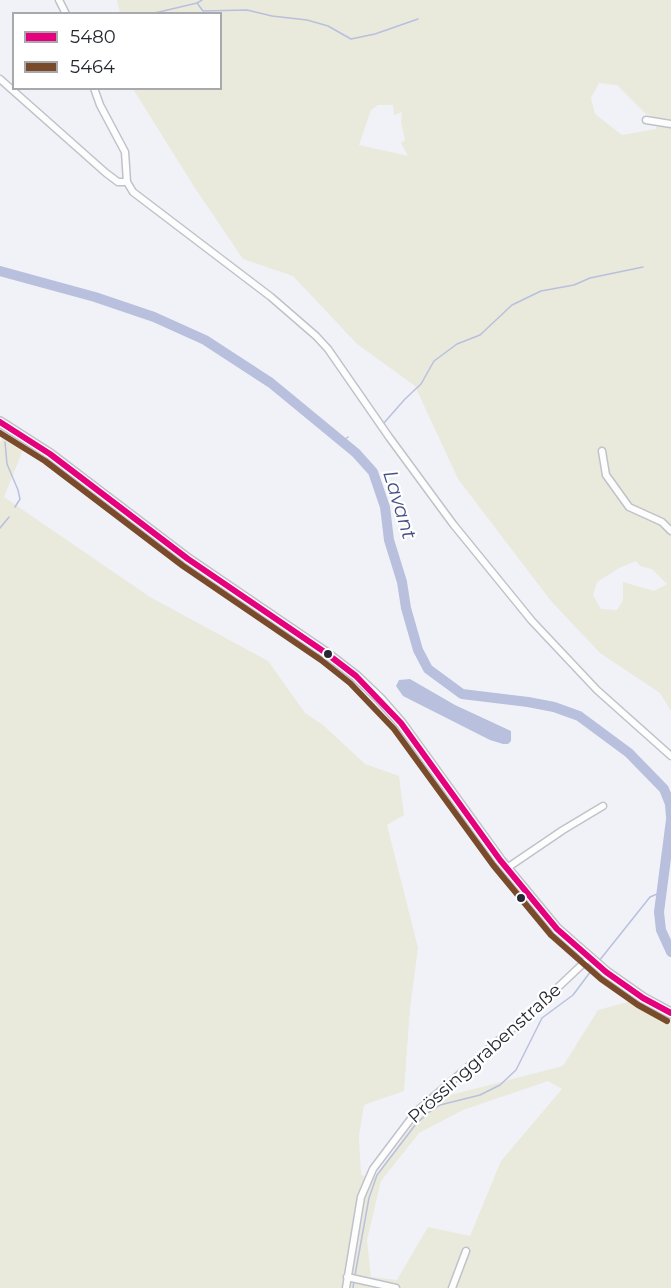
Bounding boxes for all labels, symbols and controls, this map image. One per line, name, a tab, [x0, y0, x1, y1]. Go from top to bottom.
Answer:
legend	[12, 12, 222, 90]
text: 5480	[70, 26, 116, 48]
text: 5464	[70, 56, 115, 78]
water label: Lavant	[377, 468, 421, 542]
unlabelled marker	[322, 648, 334, 660]
unlabelled marker	[515, 892, 527, 904]
street label: Prössinggrabenstraße	[404, 980, 566, 1128]

